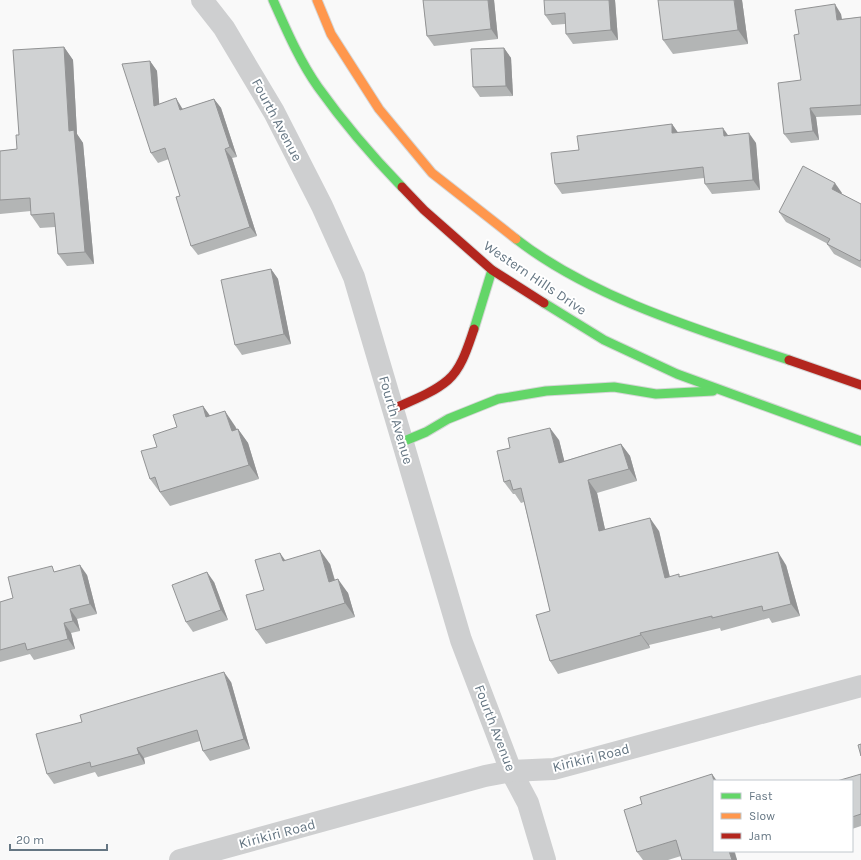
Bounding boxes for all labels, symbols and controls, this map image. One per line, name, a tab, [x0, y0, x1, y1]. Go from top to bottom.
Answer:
street label: Fourth Avenue	[248, 76, 306, 164]
street label: Western Hills Drive	[480, 237, 590, 319]
street label: Fourth Avenue	[375, 374, 417, 466]
street label: Fourth Avenue	[471, 682, 519, 774]
street label: Kirikiri Road	[551, 740, 631, 776]
legend	[713, 780, 853, 852]
text: Fast	[749, 789, 773, 803]
text: Slow	[749, 809, 775, 823]
street label: Kirikiri Road	[237, 816, 317, 852]
scale bar	[10, 826, 107, 852]
text: Jam	[749, 829, 772, 843]
text: 20 m	[16, 833, 44, 847]

